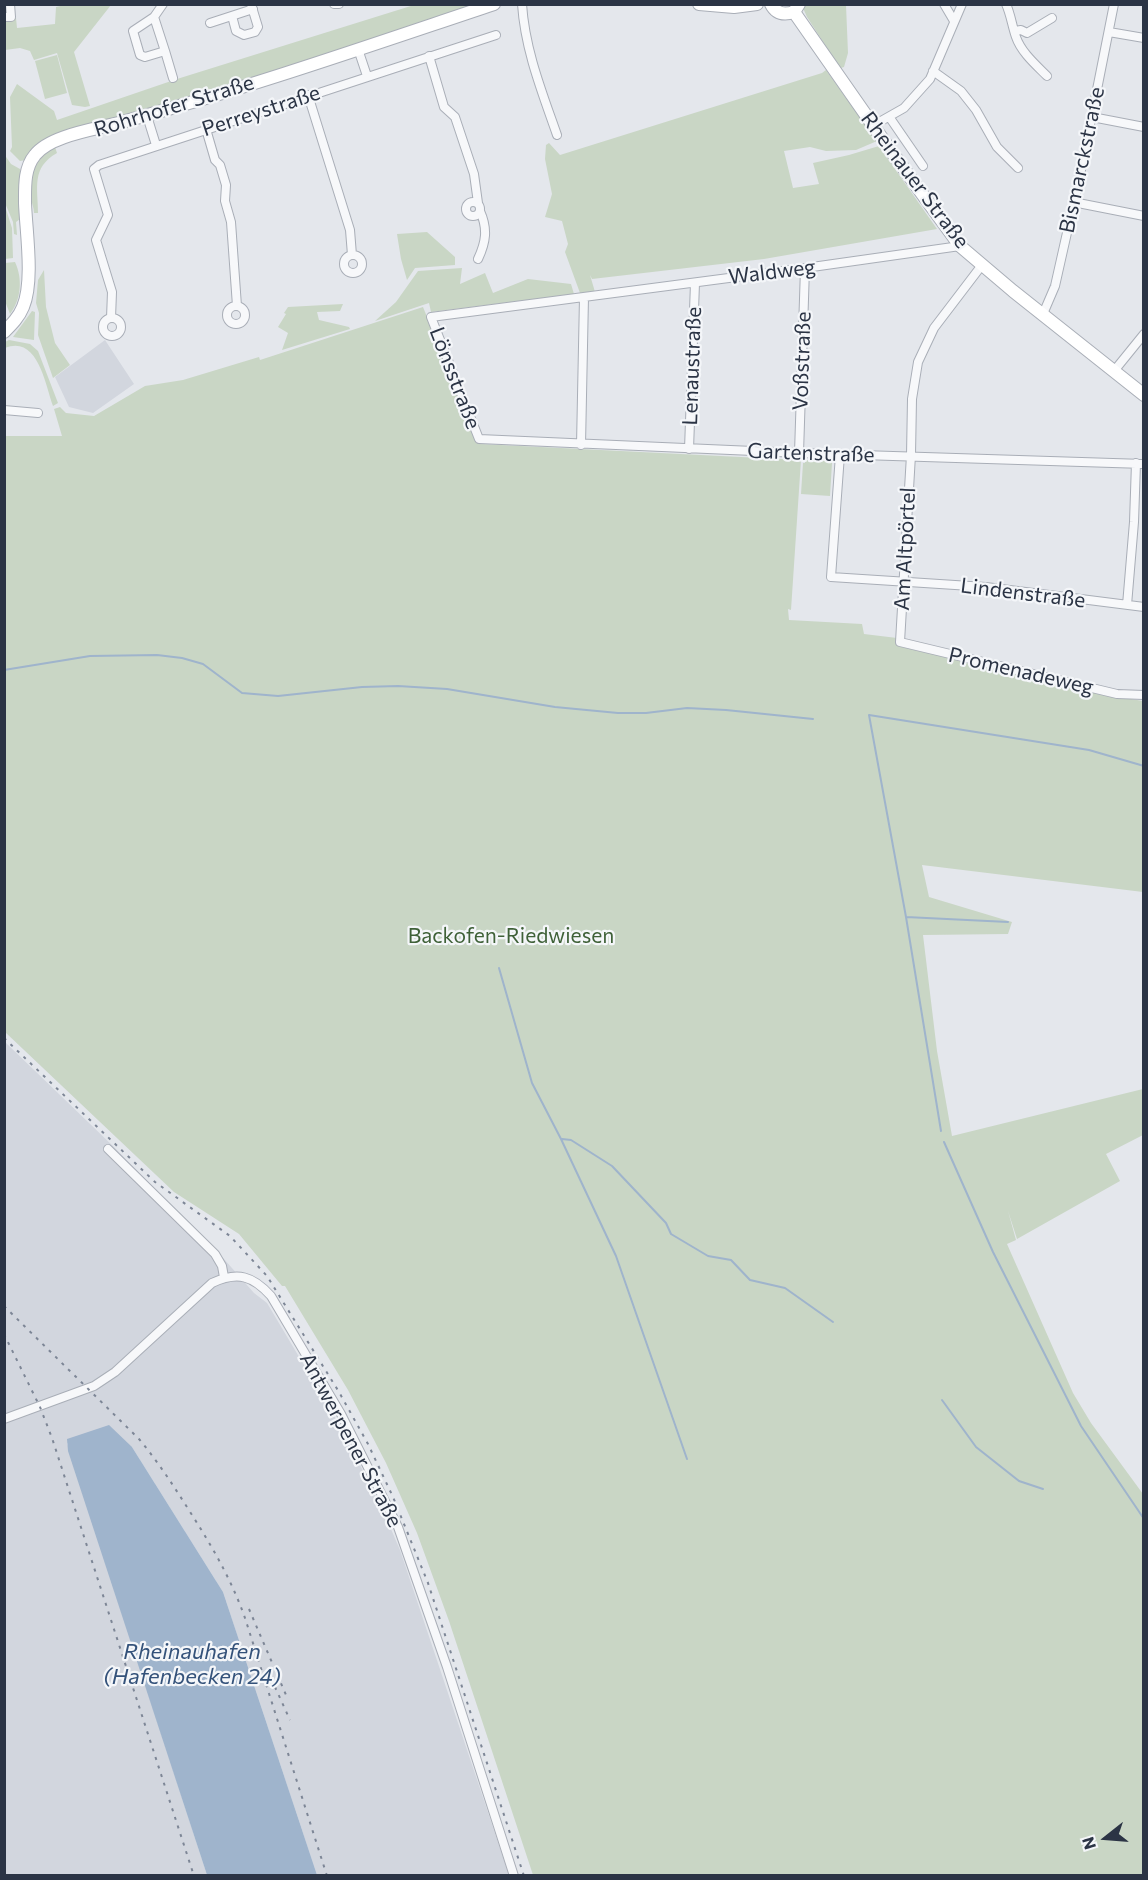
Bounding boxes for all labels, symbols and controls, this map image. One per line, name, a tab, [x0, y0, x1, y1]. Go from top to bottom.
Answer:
street label: Rohrhofer Straße	[91, 70, 257, 142]
street label: Perreystraße	[199, 80, 323, 142]
street label: Bismarckstraße	[1054, 85, 1110, 235]
street label: Rheinauer Straße	[855, 107, 975, 253]
street label: Waldweg	[727, 254, 817, 290]
street label: Lenaustraße	[677, 306, 707, 426]
street label: Voßstraße	[788, 311, 816, 411]
street label: Lönsstraße	[424, 323, 486, 433]
street label: Gartenstraße	[747, 438, 875, 468]
street label: Am Altpörtel	[889, 487, 921, 611]
street label: Lindenstraße	[959, 573, 1087, 613]
street label: Promenadeweg	[946, 642, 1096, 700]
park label: Backofen-Riedwiesen	[408, 923, 614, 949]
street label: Antwerpener Straße	[294, 1349, 408, 1531]
water label: Rheinauhafen (Hafenbecken 24)	[103, 1639, 281, 1690]
north arrow	[1076, 1808, 1136, 1868]
text: N	[1077, 1835, 1099, 1852]

